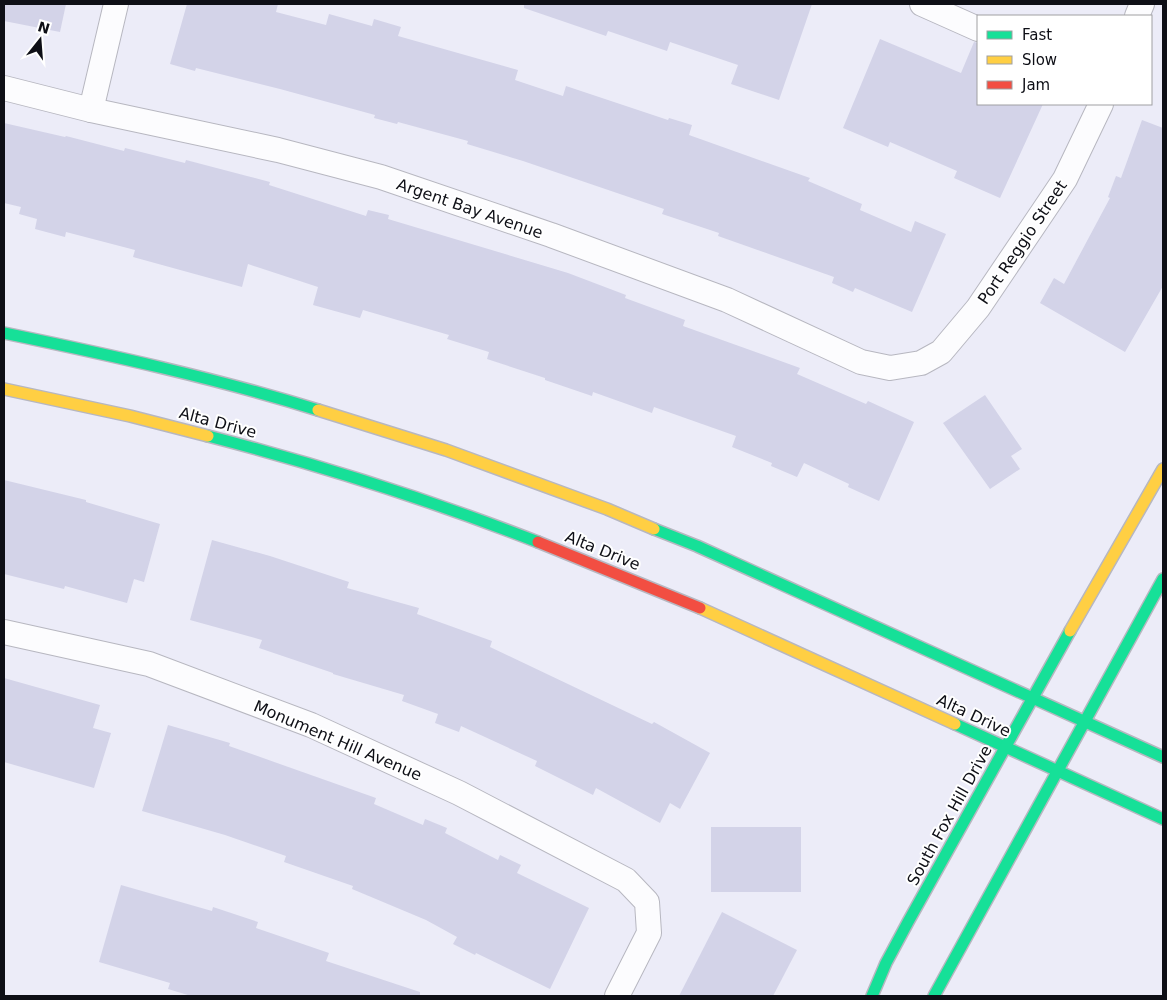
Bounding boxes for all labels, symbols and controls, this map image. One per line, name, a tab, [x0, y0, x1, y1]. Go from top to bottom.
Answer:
north arrow	[15, 15, 65, 65]
legend	[977, 15, 1152, 105]
text: N	[36, 18, 52, 37]
text: Fast	[1022, 26, 1052, 44]
text: Slow	[1022, 51, 1057, 69]
text: Jam	[1021, 76, 1050, 94]
street label: Argent Bay Avenue	[394, 174, 546, 242]
street label: Port Reggio Street	[974, 177, 1071, 308]
street label: Alta Drive	[177, 403, 259, 442]
street label: Alta Drive	[563, 527, 643, 574]
street label: Alta Drive	[934, 690, 1014, 741]
street label: Monument Hill Avenue	[251, 696, 425, 785]
street label: South Fox Hill Drive	[903, 742, 996, 889]

